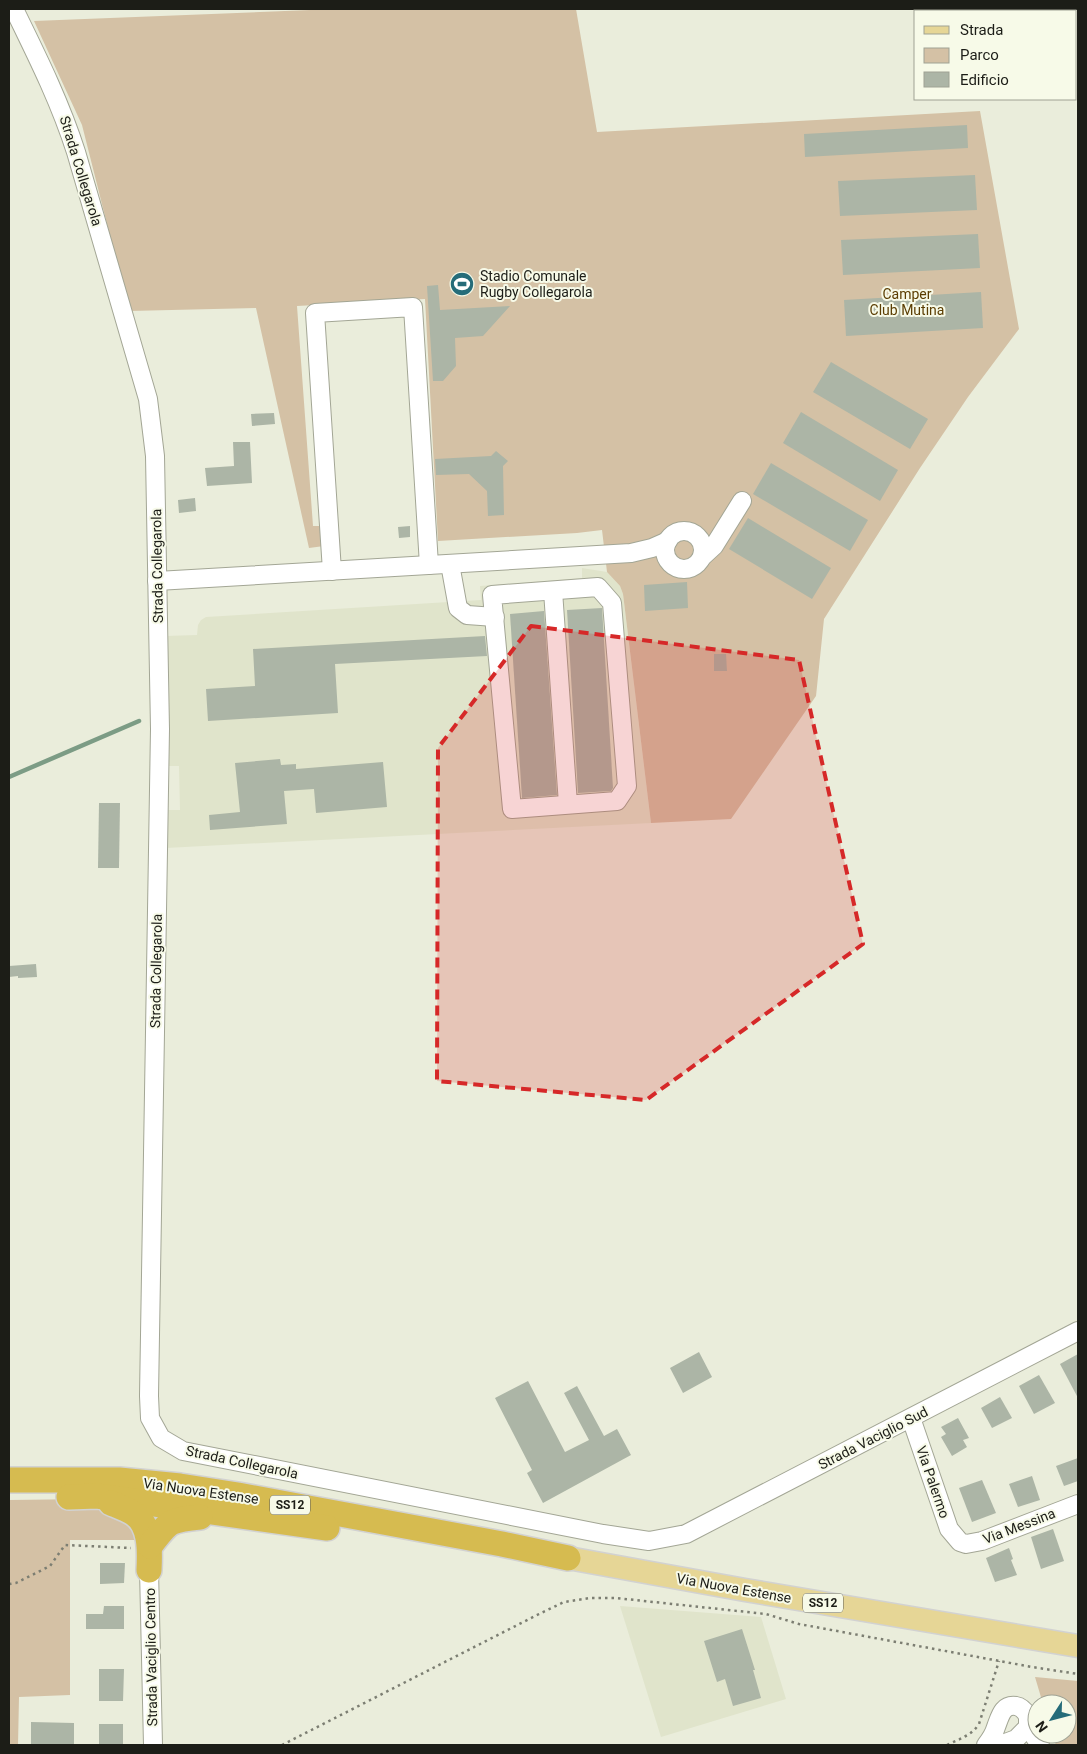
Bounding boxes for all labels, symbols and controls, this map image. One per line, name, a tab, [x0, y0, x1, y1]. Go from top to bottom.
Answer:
legend	[914, 10, 1077, 100]
text: Strada	[960, 21, 1003, 39]
text: Parco	[960, 46, 999, 64]
text: Edificio	[960, 71, 1009, 89]
street label: Strada Collegarola	[57, 114, 105, 228]
place label: Stadio Comunale Rugby Collegarola	[480, 268, 593, 300]
sports icon: Stadio Comunale Rugby Collegarola	[449, 271, 475, 297]
park label: Camper Club Mutina	[870, 286, 944, 318]
street label: Strada Collegarola	[148, 509, 166, 623]
street label: Strada Collegarola	[147, 914, 165, 1028]
street label: Strada Vaciglio Sud	[815, 1403, 931, 1473]
street label: Strada Collegarola	[184, 1442, 300, 1482]
street label: Via Palermo	[913, 1444, 953, 1520]
street label: Via Nuova Estense	[142, 1475, 260, 1507]
road number: SS12	[270, 1496, 310, 1514]
street label: Via Messina	[981, 1505, 1057, 1547]
street label: Via Nuova Estense	[675, 1570, 793, 1606]
street label: Strada Vaciglio Centro	[142, 1588, 160, 1726]
road number: SS12	[803, 1594, 843, 1612]
north arrow	[1027, 1694, 1077, 1744]
text: N	[1032, 1718, 1051, 1735]

